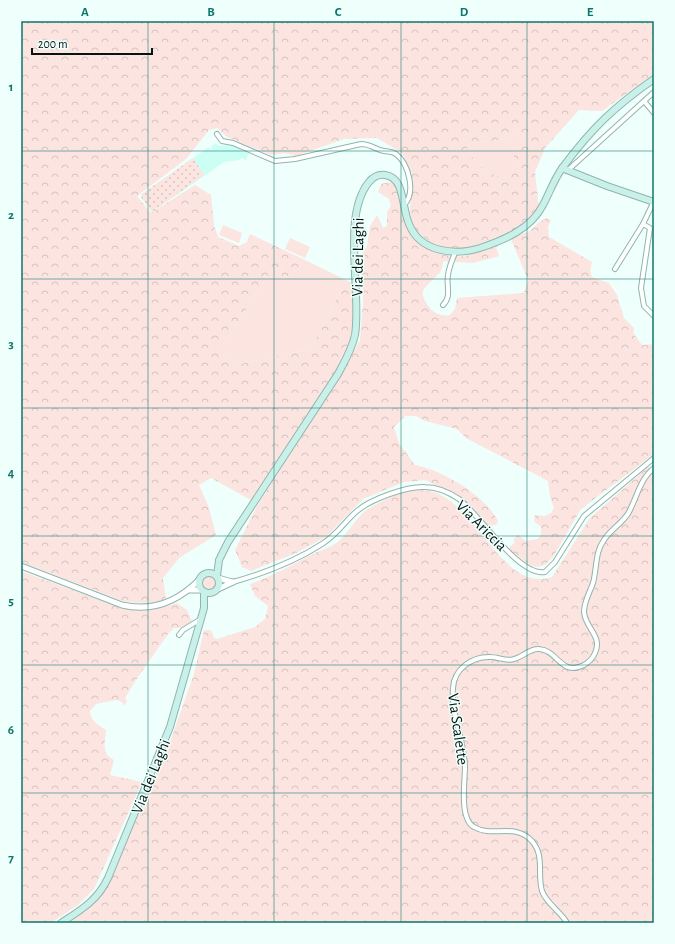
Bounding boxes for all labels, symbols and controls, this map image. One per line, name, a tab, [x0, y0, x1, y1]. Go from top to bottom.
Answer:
text: A	[81, 6, 89, 19]
text: B	[207, 6, 215, 19]
text: C	[335, 6, 342, 19]
text: D	[460, 6, 469, 19]
text: E	[587, 6, 594, 19]
scale bar	[32, 30, 152, 56]
text: 200 m	[38, 38, 68, 50]
text: 1	[9, 81, 13, 94]
text: 2	[8, 209, 14, 222]
street label: Via dei Laghi	[349, 217, 367, 297]
text: 3	[8, 338, 14, 351]
text: 4	[8, 467, 15, 480]
street label: Via Ariccia	[453, 497, 510, 554]
text: 5	[8, 595, 14, 608]
street label: Via Scalette	[445, 692, 471, 766]
text: 6	[8, 724, 14, 737]
street label: Via dei Laghi	[129, 737, 173, 816]
text: 7	[8, 852, 14, 865]

